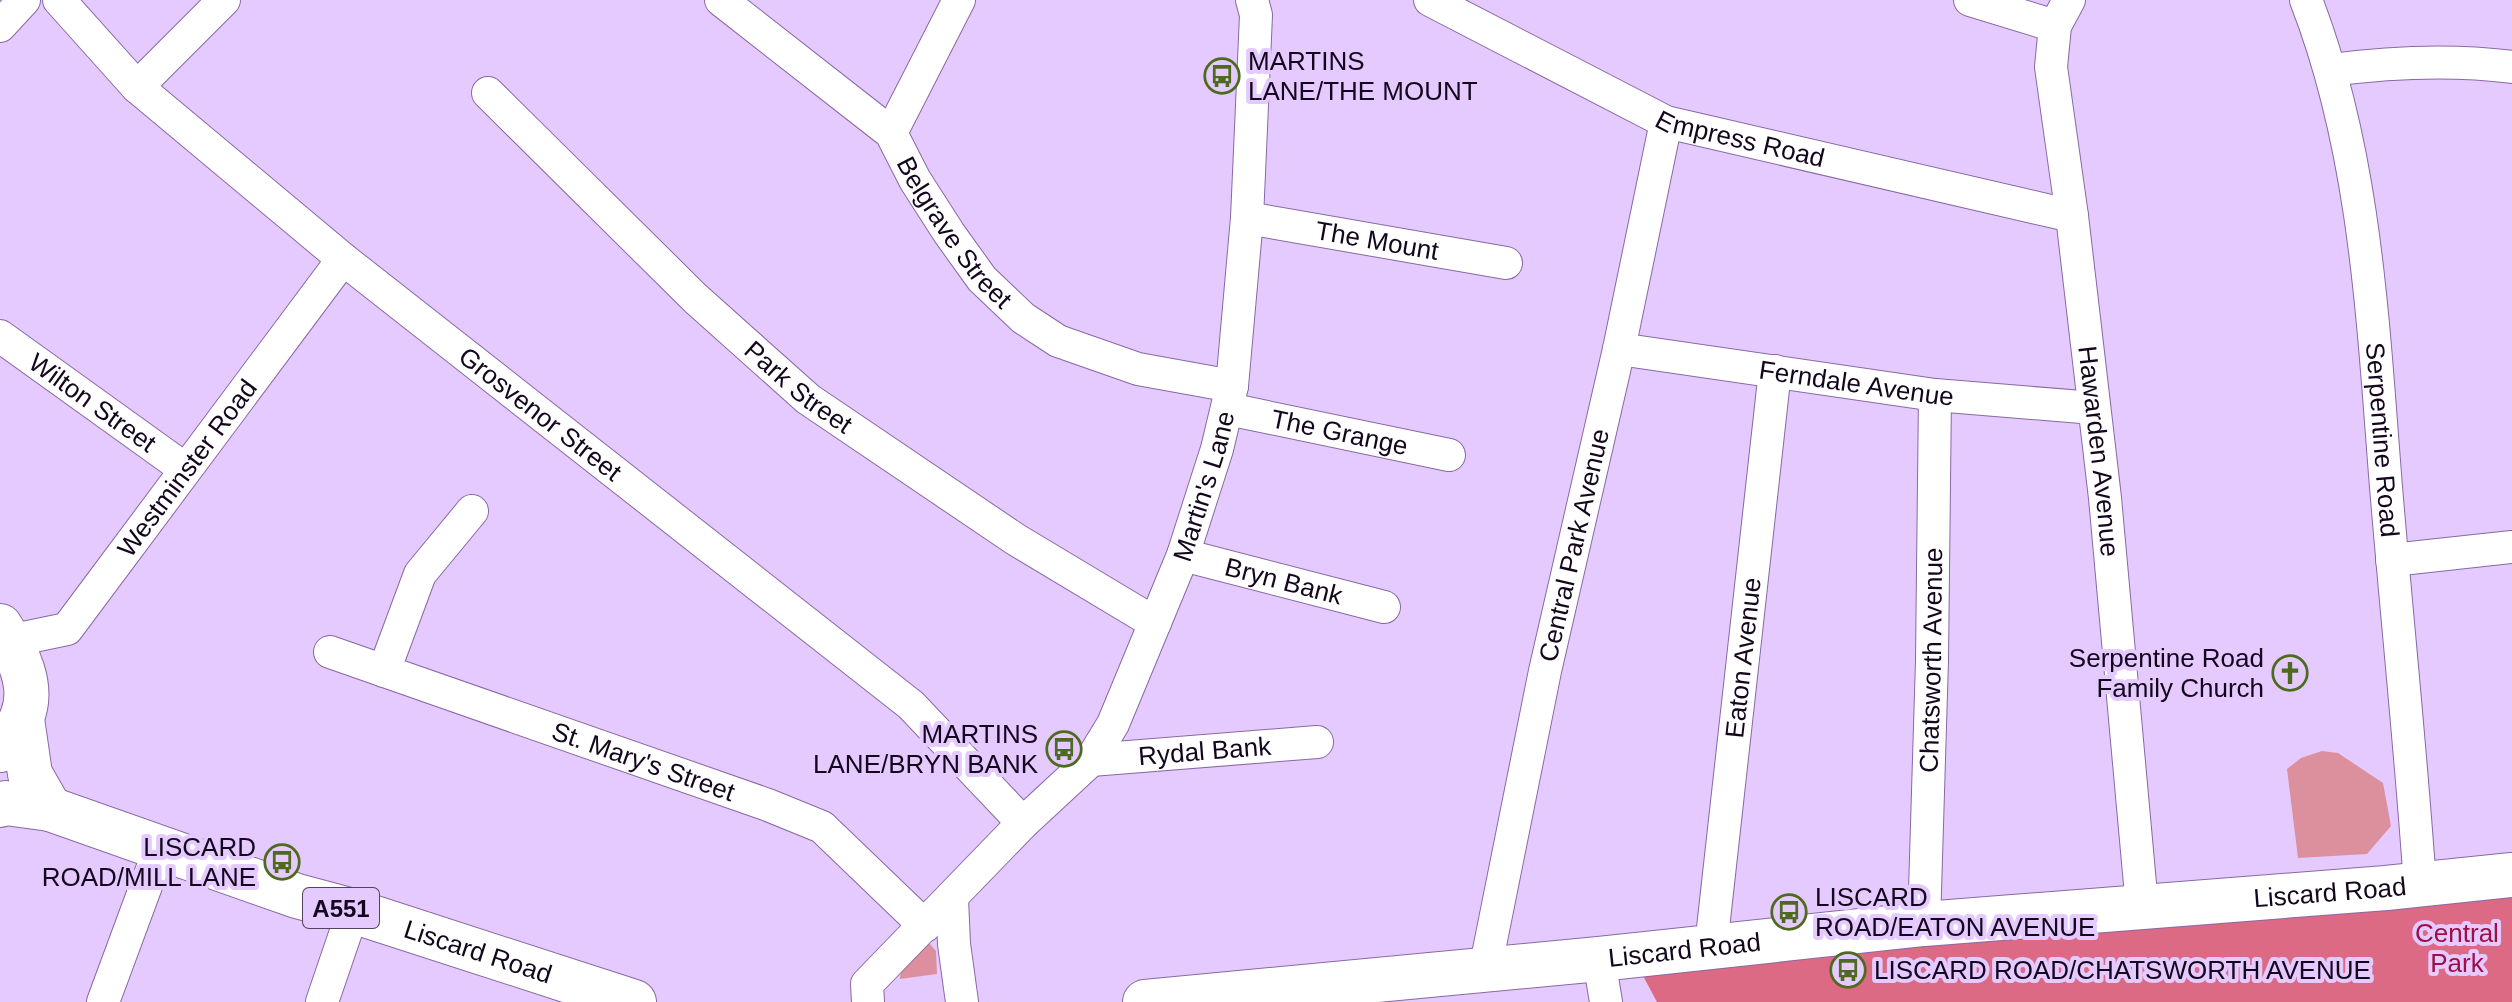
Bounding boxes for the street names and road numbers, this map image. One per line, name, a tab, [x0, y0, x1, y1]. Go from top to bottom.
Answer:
street label: Empress Road	[1651, 104, 1828, 173]
street label: Belgrave Street	[891, 152, 1019, 315]
street label: The Mount	[1313, 215, 1442, 266]
street label: Park Street	[738, 335, 859, 440]
street label: Grosvenor Street	[453, 341, 628, 487]
street label: Serpentine Road	[2360, 341, 2405, 538]
street label: Hawarden Avenue	[2072, 344, 2125, 558]
street label: Wilton Street	[23, 347, 162, 459]
street label: Ferndale Avenue	[1757, 355, 1955, 411]
street label: Westminster Road	[111, 374, 263, 563]
street label: The Grange	[1269, 403, 1411, 461]
street label: Martin's Lane	[1167, 408, 1240, 565]
street label: Central Park Avenue	[1533, 426, 1615, 665]
street label: Chatsworth Avenue	[1914, 547, 1948, 773]
street label: Bryn Bank	[1222, 551, 1346, 611]
street label: Eaton Avenue	[1719, 576, 1767, 740]
street label: St. Mary's Street	[548, 716, 739, 807]
street label: Rydal Bank	[1137, 731, 1273, 771]
street label: Liscard Road	[2252, 871, 2408, 913]
road number: A551	[303, 888, 379, 928]
street label: Liscard Road	[400, 914, 556, 989]
street label: Liscard Road	[1607, 927, 1762, 973]

